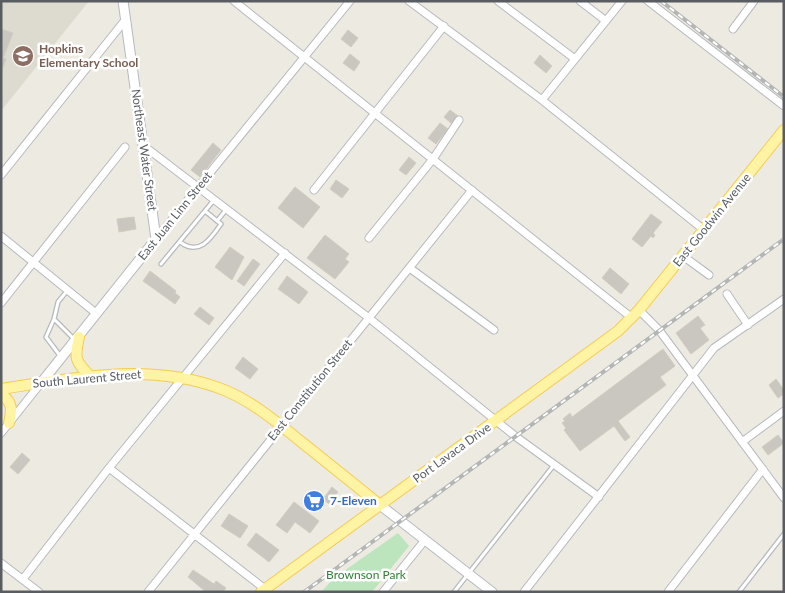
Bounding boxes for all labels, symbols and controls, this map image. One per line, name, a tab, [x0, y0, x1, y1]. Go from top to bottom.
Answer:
place label: Hopkins Elementary School	[39, 41, 138, 70]
school or university icon: Hopkins Elementary School	[11, 44, 35, 68]
street label: Northeast Water Street	[129, 88, 161, 213]
street label: East Juan Linn Street	[134, 168, 215, 263]
street label: East Goodwin Avenue	[669, 170, 754, 269]
street label: East Constitution Street	[264, 335, 356, 443]
street label: South Laurent Street	[32, 366, 143, 391]
street label: Port Lavaca Drive	[410, 419, 494, 486]
supermarket icon: 7-Eleven	[302, 489, 326, 513]
place label: 7-Eleven	[330, 493, 377, 508]
park label: Brownson Park	[326, 567, 407, 582]

